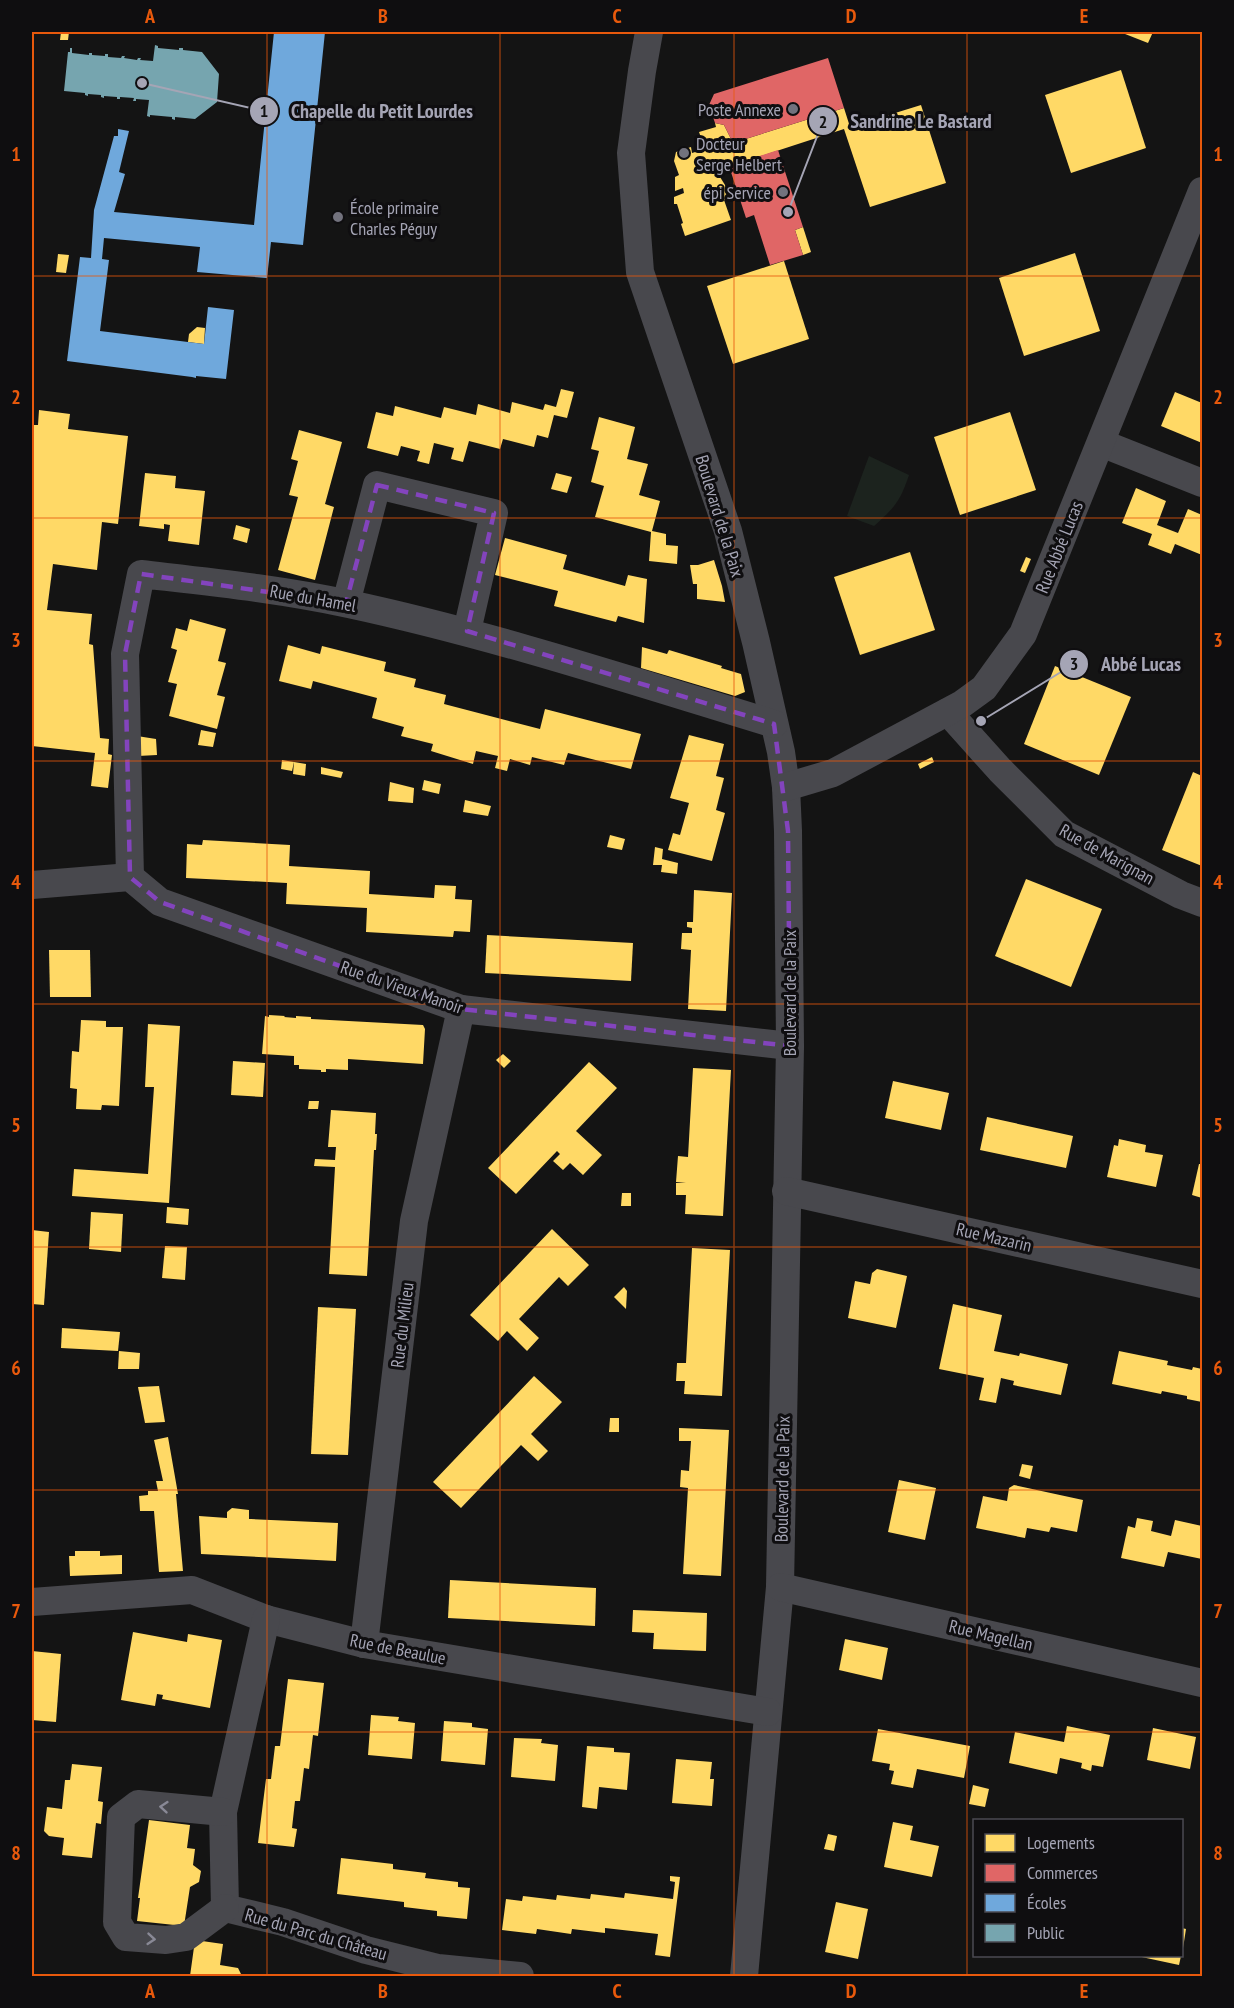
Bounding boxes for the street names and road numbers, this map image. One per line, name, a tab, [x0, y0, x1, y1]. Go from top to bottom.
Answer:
street label: Boulevard de la Paix	[691, 452, 750, 580]
street label: Rue Abbé Lucas	[1030, 498, 1088, 596]
street label: Rue du Hamel	[268, 579, 359, 617]
street label: Rue de Marignan	[1055, 818, 1159, 890]
street label: Boulevard de la Paix	[778, 929, 801, 1056]
street label: Rue du Vieux Manoir	[338, 955, 466, 1019]
street label: Rue Mazarin	[954, 1217, 1034, 1257]
street label: Rue du Milieu	[385, 1281, 419, 1369]
street label: Boulevard de la Paix	[769, 1415, 795, 1542]
street label: Rue Magellan	[947, 1614, 1035, 1656]
street label: Rue de Beaulue	[348, 1628, 448, 1670]
street label: Rue du Parc du Château	[242, 1903, 390, 1965]

